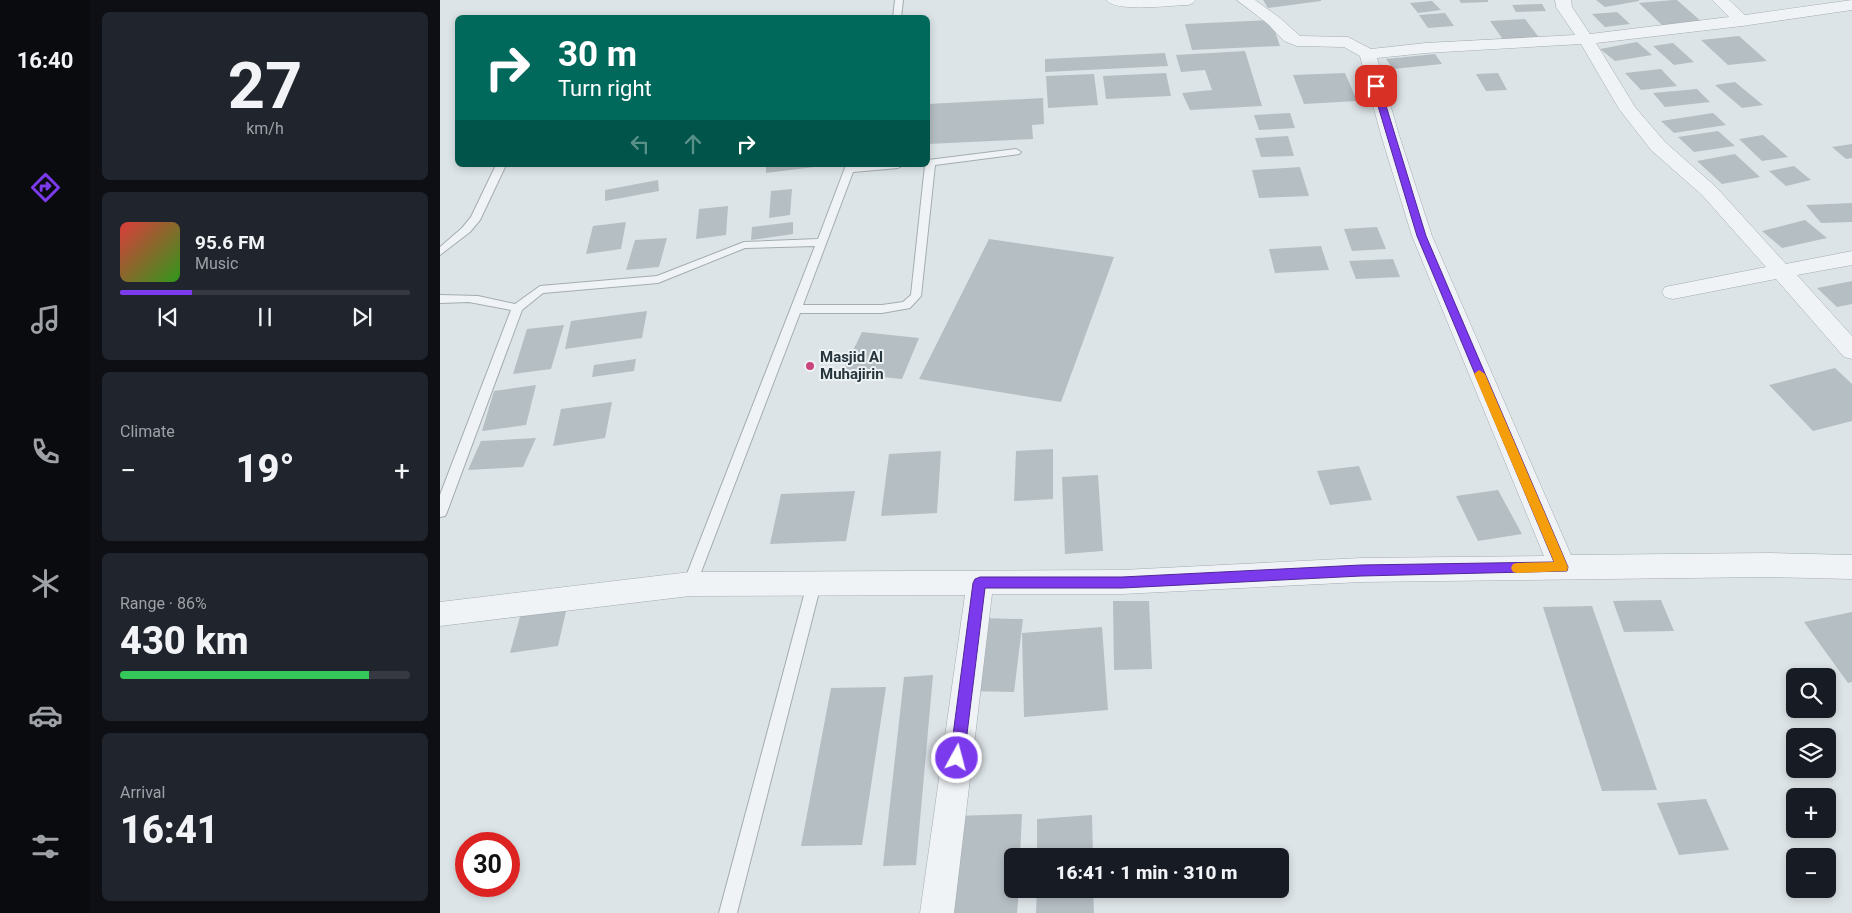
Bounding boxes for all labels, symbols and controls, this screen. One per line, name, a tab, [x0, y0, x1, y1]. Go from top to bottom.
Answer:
text: 30 m	[558, 34, 637, 75]
icon: right	[475, 35, 540, 100]
text: 16:40	[17, 48, 73, 73]
text: 27	[228, 48, 302, 124]
pin	[1355, 65, 1397, 107]
icon: arrive	[1362, 72, 1390, 100]
text: Turn right	[558, 76, 652, 101]
text: km/h	[246, 119, 284, 138]
icon: left	[626, 130, 654, 158]
icon: ahead	[679, 130, 707, 158]
icon: right	[732, 130, 760, 158]
icon: directions	[28, 170, 63, 205]
text: 95.6 FM	[195, 231, 265, 254]
text: Music	[195, 254, 238, 273]
icon: music	[28, 302, 63, 337]
icon: previous	[154, 303, 182, 331]
icon: pause	[251, 303, 279, 331]
icon: next	[348, 303, 376, 331]
place label: Masjid Al Muhajirin	[820, 348, 884, 383]
marker: Masjid Al Muhajirin	[804, 360, 816, 372]
text: Climate	[120, 422, 175, 441]
icon: phone	[28, 434, 63, 469]
text: 19°	[236, 447, 294, 491]
text: −	[120, 454, 136, 487]
text: +	[394, 454, 410, 487]
icon: climate	[28, 566, 63, 601]
text: Range · 86%	[120, 594, 207, 613]
text: 430 km	[120, 619, 249, 663]
map controls	[1786, 668, 1836, 898]
button: search	[1786, 668, 1836, 718]
icon: car	[28, 698, 63, 733]
button: layers	[1786, 728, 1836, 778]
position arrow	[930, 731, 982, 783]
text: Arrival	[120, 783, 165, 802]
button: +	[1786, 788, 1836, 838]
text: 16:41	[120, 808, 219, 852]
icon: filters	[28, 829, 63, 864]
speed limit sign: 30	[455, 832, 520, 897]
button: −	[1786, 848, 1836, 898]
text: 16:41 · 1 min · 310 m	[1055, 861, 1238, 884]

